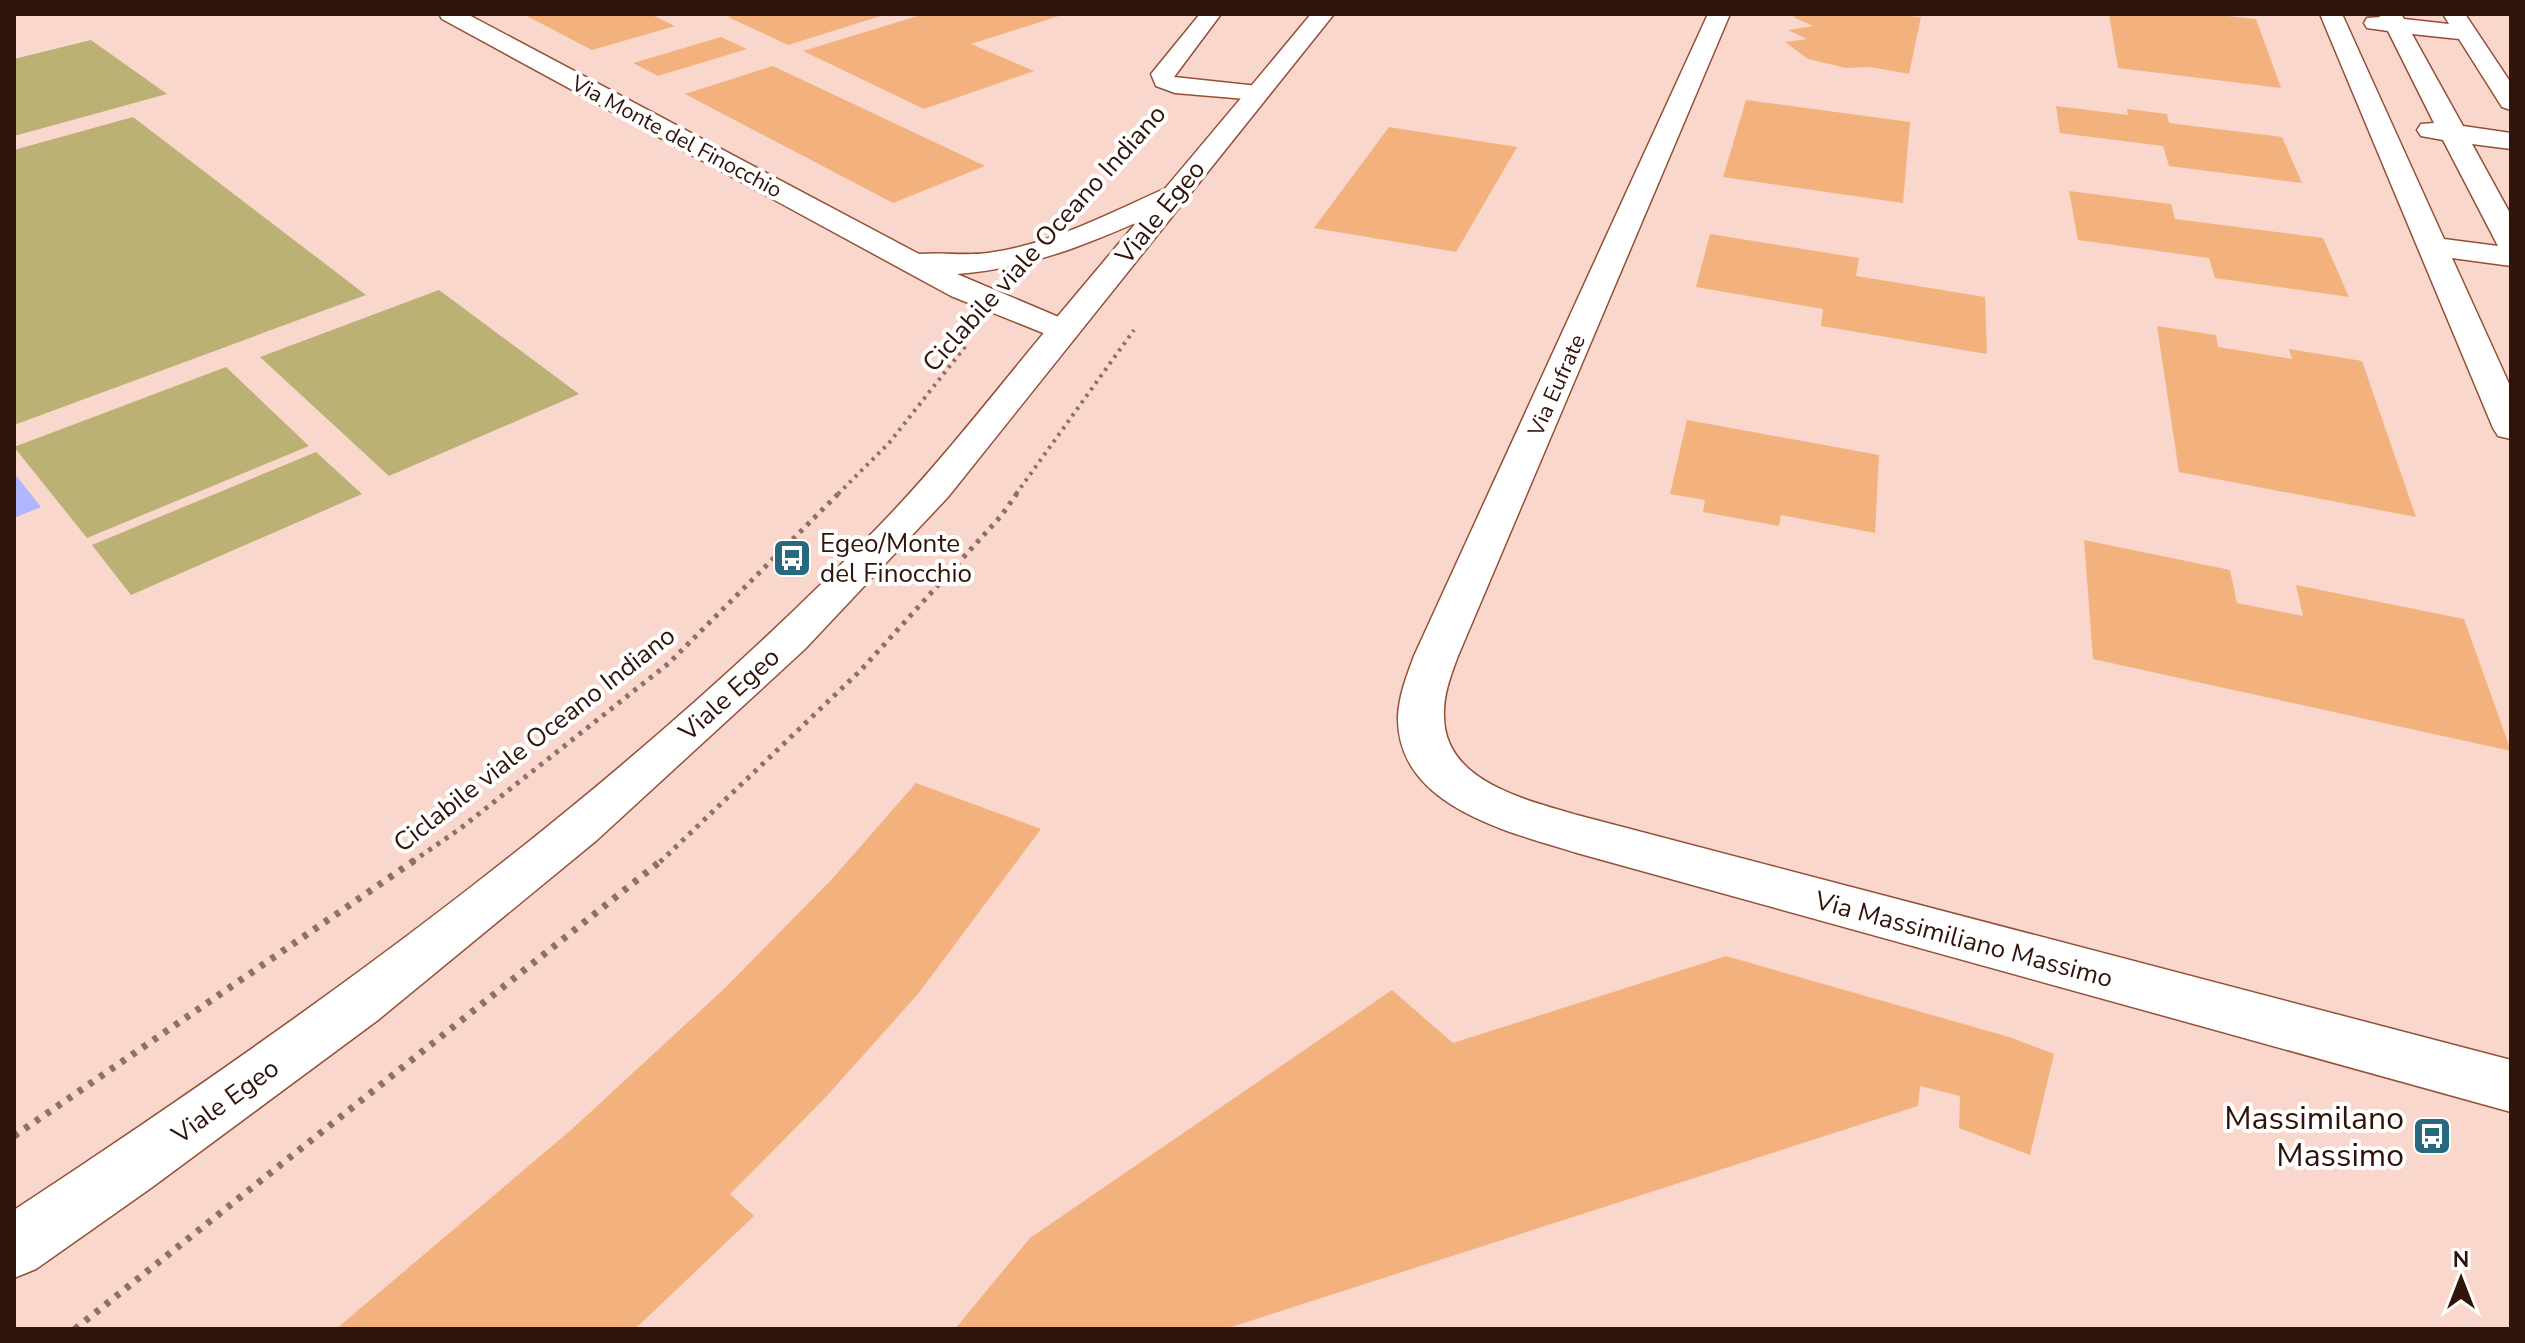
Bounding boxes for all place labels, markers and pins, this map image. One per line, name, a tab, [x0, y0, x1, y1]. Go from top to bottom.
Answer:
place label: Egeo/Monte del Finocchio	[820, 526, 972, 591]
bus stop icon: Egeo/Monte del Finocchio	[771, 537, 813, 579]
place label: Massimilano Massimo	[2224, 1097, 2404, 1177]
bus stop icon: Massimilano Massimo	[2411, 1115, 2453, 1157]

